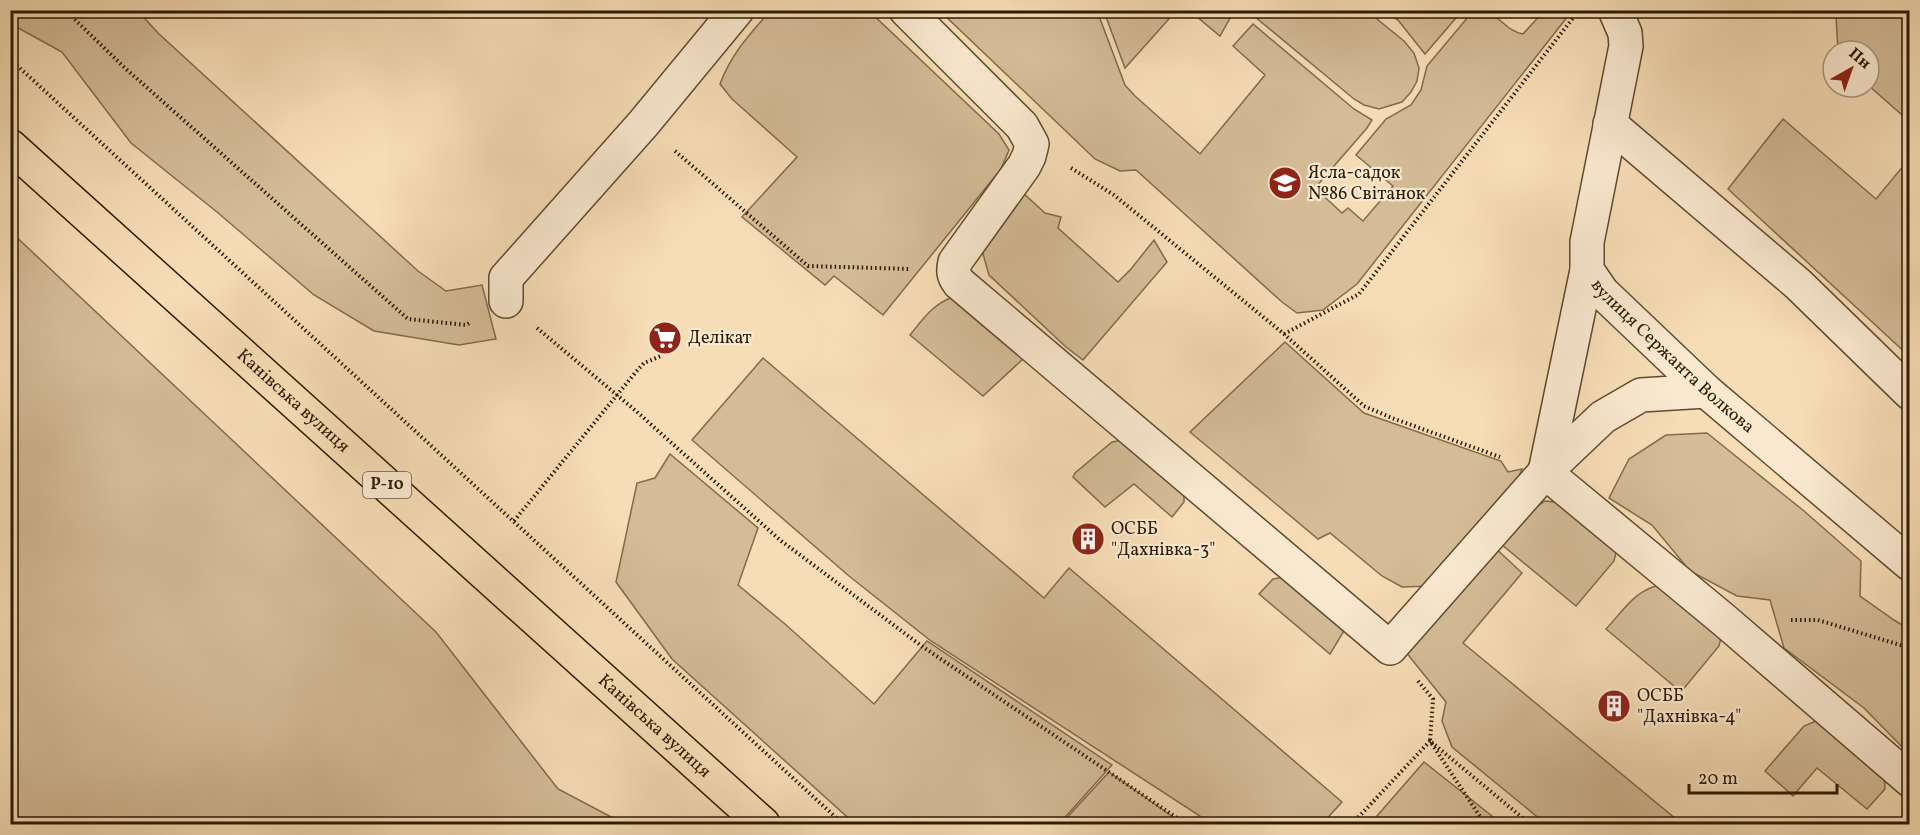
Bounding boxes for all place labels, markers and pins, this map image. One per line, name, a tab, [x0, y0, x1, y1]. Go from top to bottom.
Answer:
place label: Ясла-садок №86 Світанок	[1308, 161, 1426, 207]
school or university icon: Ясла-садок №86 Світанок	[1267, 165, 1303, 201]
supermarket icon: Делікат	[647, 320, 683, 356]
place label: Делікат	[688, 326, 752, 351]
place label: ОСББ "Дахнівка-3"	[1111, 517, 1215, 563]
building icon: ОСББ "Дахнівка-3"	[1070, 521, 1106, 557]
place label: ОСББ "Дахнівка-4"	[1637, 684, 1741, 730]
building icon: ОСББ "Дахнівка-4"	[1596, 688, 1632, 724]

